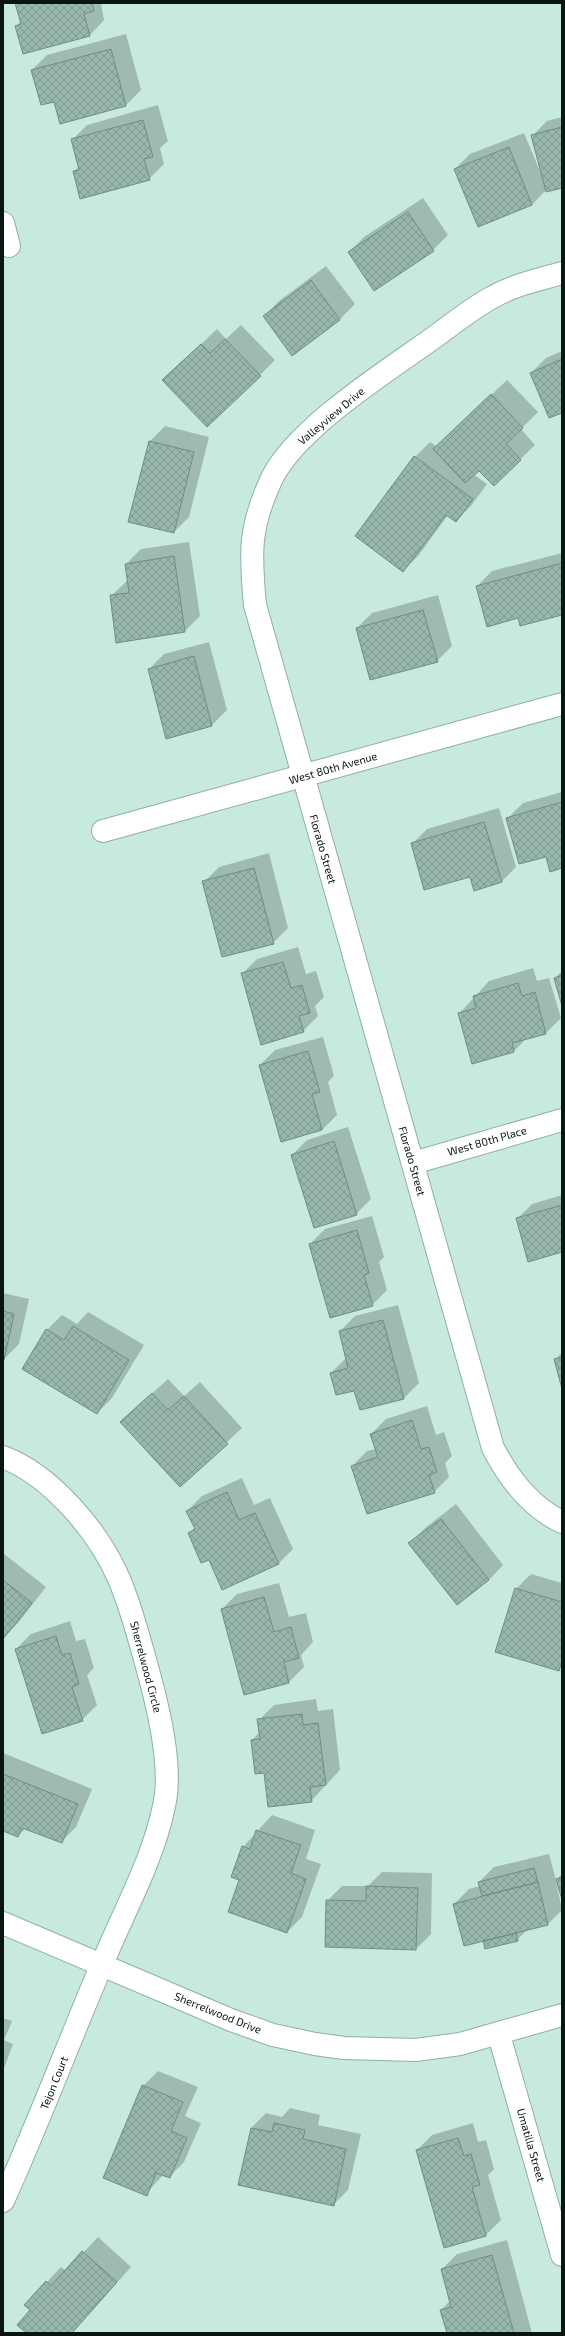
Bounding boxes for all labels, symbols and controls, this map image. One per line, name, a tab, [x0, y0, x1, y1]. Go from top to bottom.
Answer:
street label: Valleyview Drive	[295, 384, 367, 447]
street label: West 80th Avenue	[287, 749, 379, 786]
street label: Florado Street	[307, 813, 340, 885]
street label: West 80th Place	[446, 1123, 528, 1158]
street label: Florado Street	[396, 1125, 429, 1197]
street label: Sherrelwood Circle	[128, 1620, 165, 1714]
street label: Sherrelwood Drive	[173, 1989, 264, 2036]
street label: Tejon Court	[37, 2054, 71, 2112]
street label: Umatilla Street	[515, 2107, 548, 2183]

